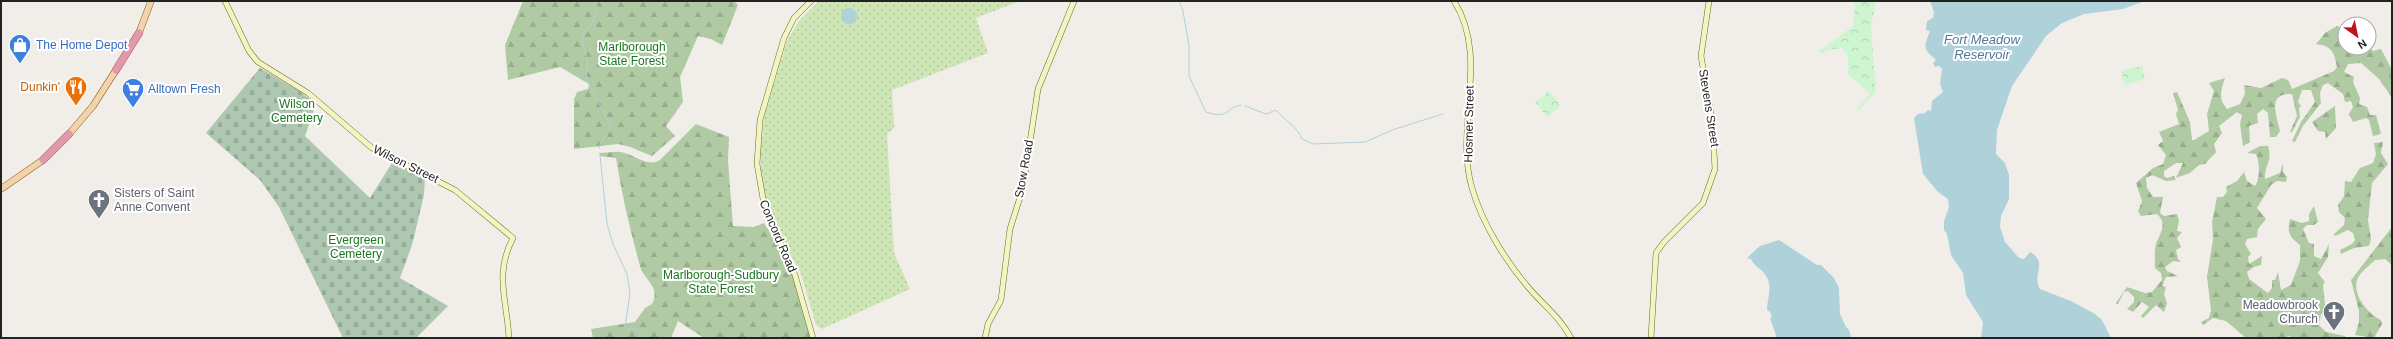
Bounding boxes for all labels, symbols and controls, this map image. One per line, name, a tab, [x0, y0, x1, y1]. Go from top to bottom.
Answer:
north arrow	[2337, 16, 2377, 56]
shop icon: The Home Depot	[7, 32, 33, 65]
water label: Fort Meadow Reservoir	[1944, 32, 2022, 62]
text: N	[2356, 37, 2369, 52]
place label: The Home Depot	[36, 38, 128, 52]
park label: Marlborough State Forest	[598, 40, 666, 68]
street label: Stevens Street	[1696, 68, 1722, 149]
restaurant icon: Dunkin'	[63, 74, 89, 107]
supermarket icon: Alltown Fresh	[120, 76, 146, 109]
place label: Dunkin'	[20, 80, 60, 94]
place label: Alltown Fresh	[148, 82, 221, 96]
street label: Hosmer Street	[1461, 85, 1477, 163]
park label: Wilson Cemetery	[271, 97, 323, 125]
street label: Stow Road	[1012, 139, 1036, 199]
street label: Wilson Street	[371, 142, 442, 186]
place label: Sisters of Saint Anne Convent	[114, 186, 195, 214]
church icon: Sisters of Saint Anne Convent	[86, 187, 112, 220]
street label: Concord Road	[756, 198, 800, 274]
park label: Evergreen Cemetery	[328, 233, 384, 261]
park label: Marlborough-Sudbury State Forest	[663, 268, 779, 296]
place label: Meadowbrook Church	[2243, 298, 2319, 326]
church icon: Meadowbrook Church	[2321, 299, 2347, 332]

